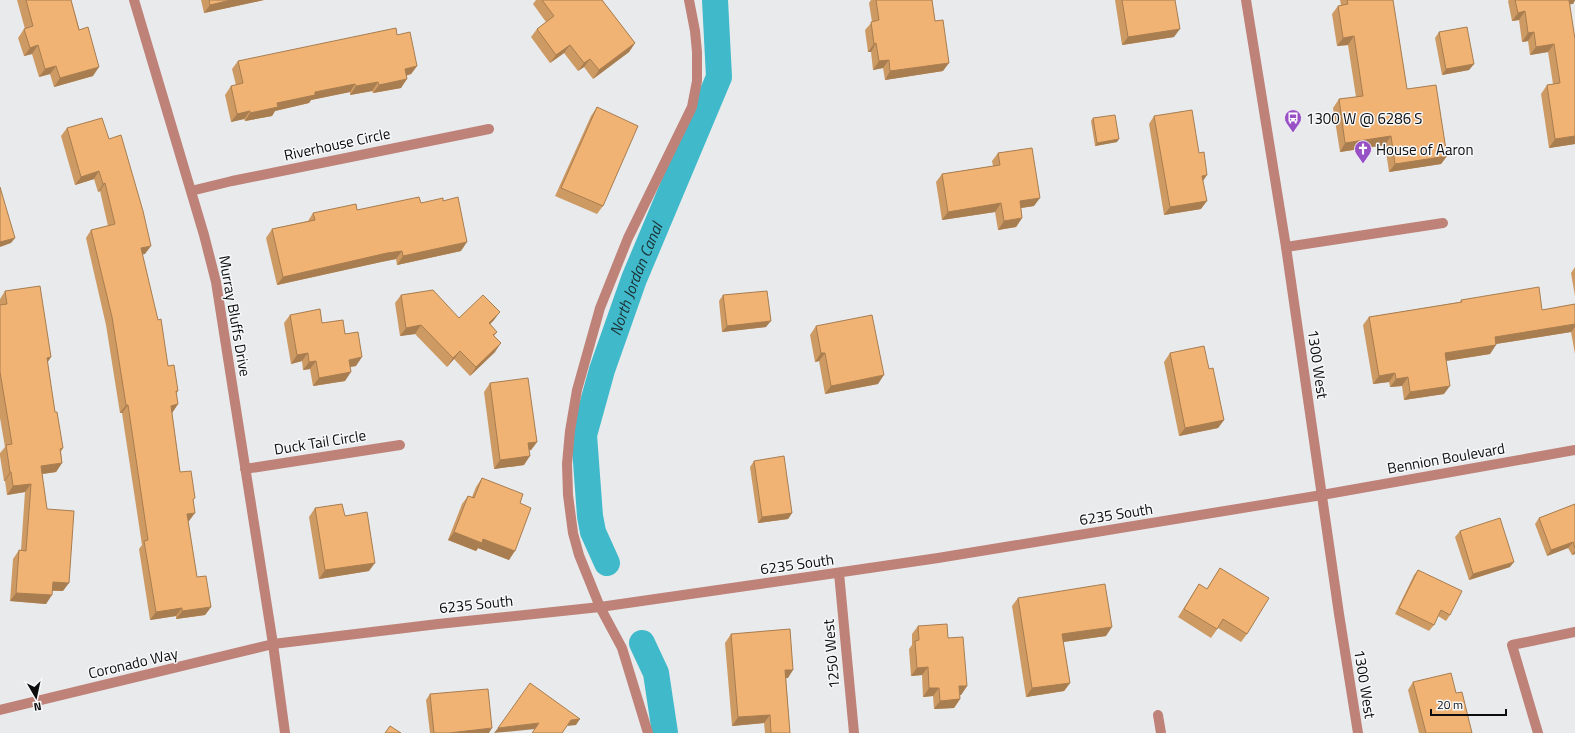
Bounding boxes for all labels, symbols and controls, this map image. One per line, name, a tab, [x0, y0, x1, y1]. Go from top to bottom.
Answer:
place label: 1300 W @ 6286 S	[1306, 107, 1422, 130]
bus stop icon: 1300 W @ 6286 S	[1283, 108, 1303, 133]
street label: Riverhouse Circle	[282, 121, 392, 167]
place label: House of Aaron	[1376, 138, 1473, 161]
church icon: House of Aaron	[1353, 139, 1373, 164]
water label: North Jordan Canal	[603, 217, 669, 339]
street label: Murray Bluffs Drive	[213, 254, 257, 378]
street label: 1300 West	[1302, 328, 1334, 401]
street label: Duck Tail Circle	[272, 423, 368, 461]
street label: Bennion Boulevard	[1385, 436, 1507, 480]
street label: 6235 South	[1078, 497, 1154, 531]
street label: 6235 South	[759, 547, 835, 581]
street label: 6235 South	[438, 589, 514, 619]
street label: 1250 West	[816, 618, 845, 690]
street label: Coronado Way	[86, 642, 180, 684]
street label: 1300 West	[1348, 648, 1382, 721]
north arrow	[16, 677, 56, 717]
scale bar	[1431, 691, 1506, 717]
text: 20 m	[1437, 695, 1463, 714]
text: N	[33, 698, 43, 715]

